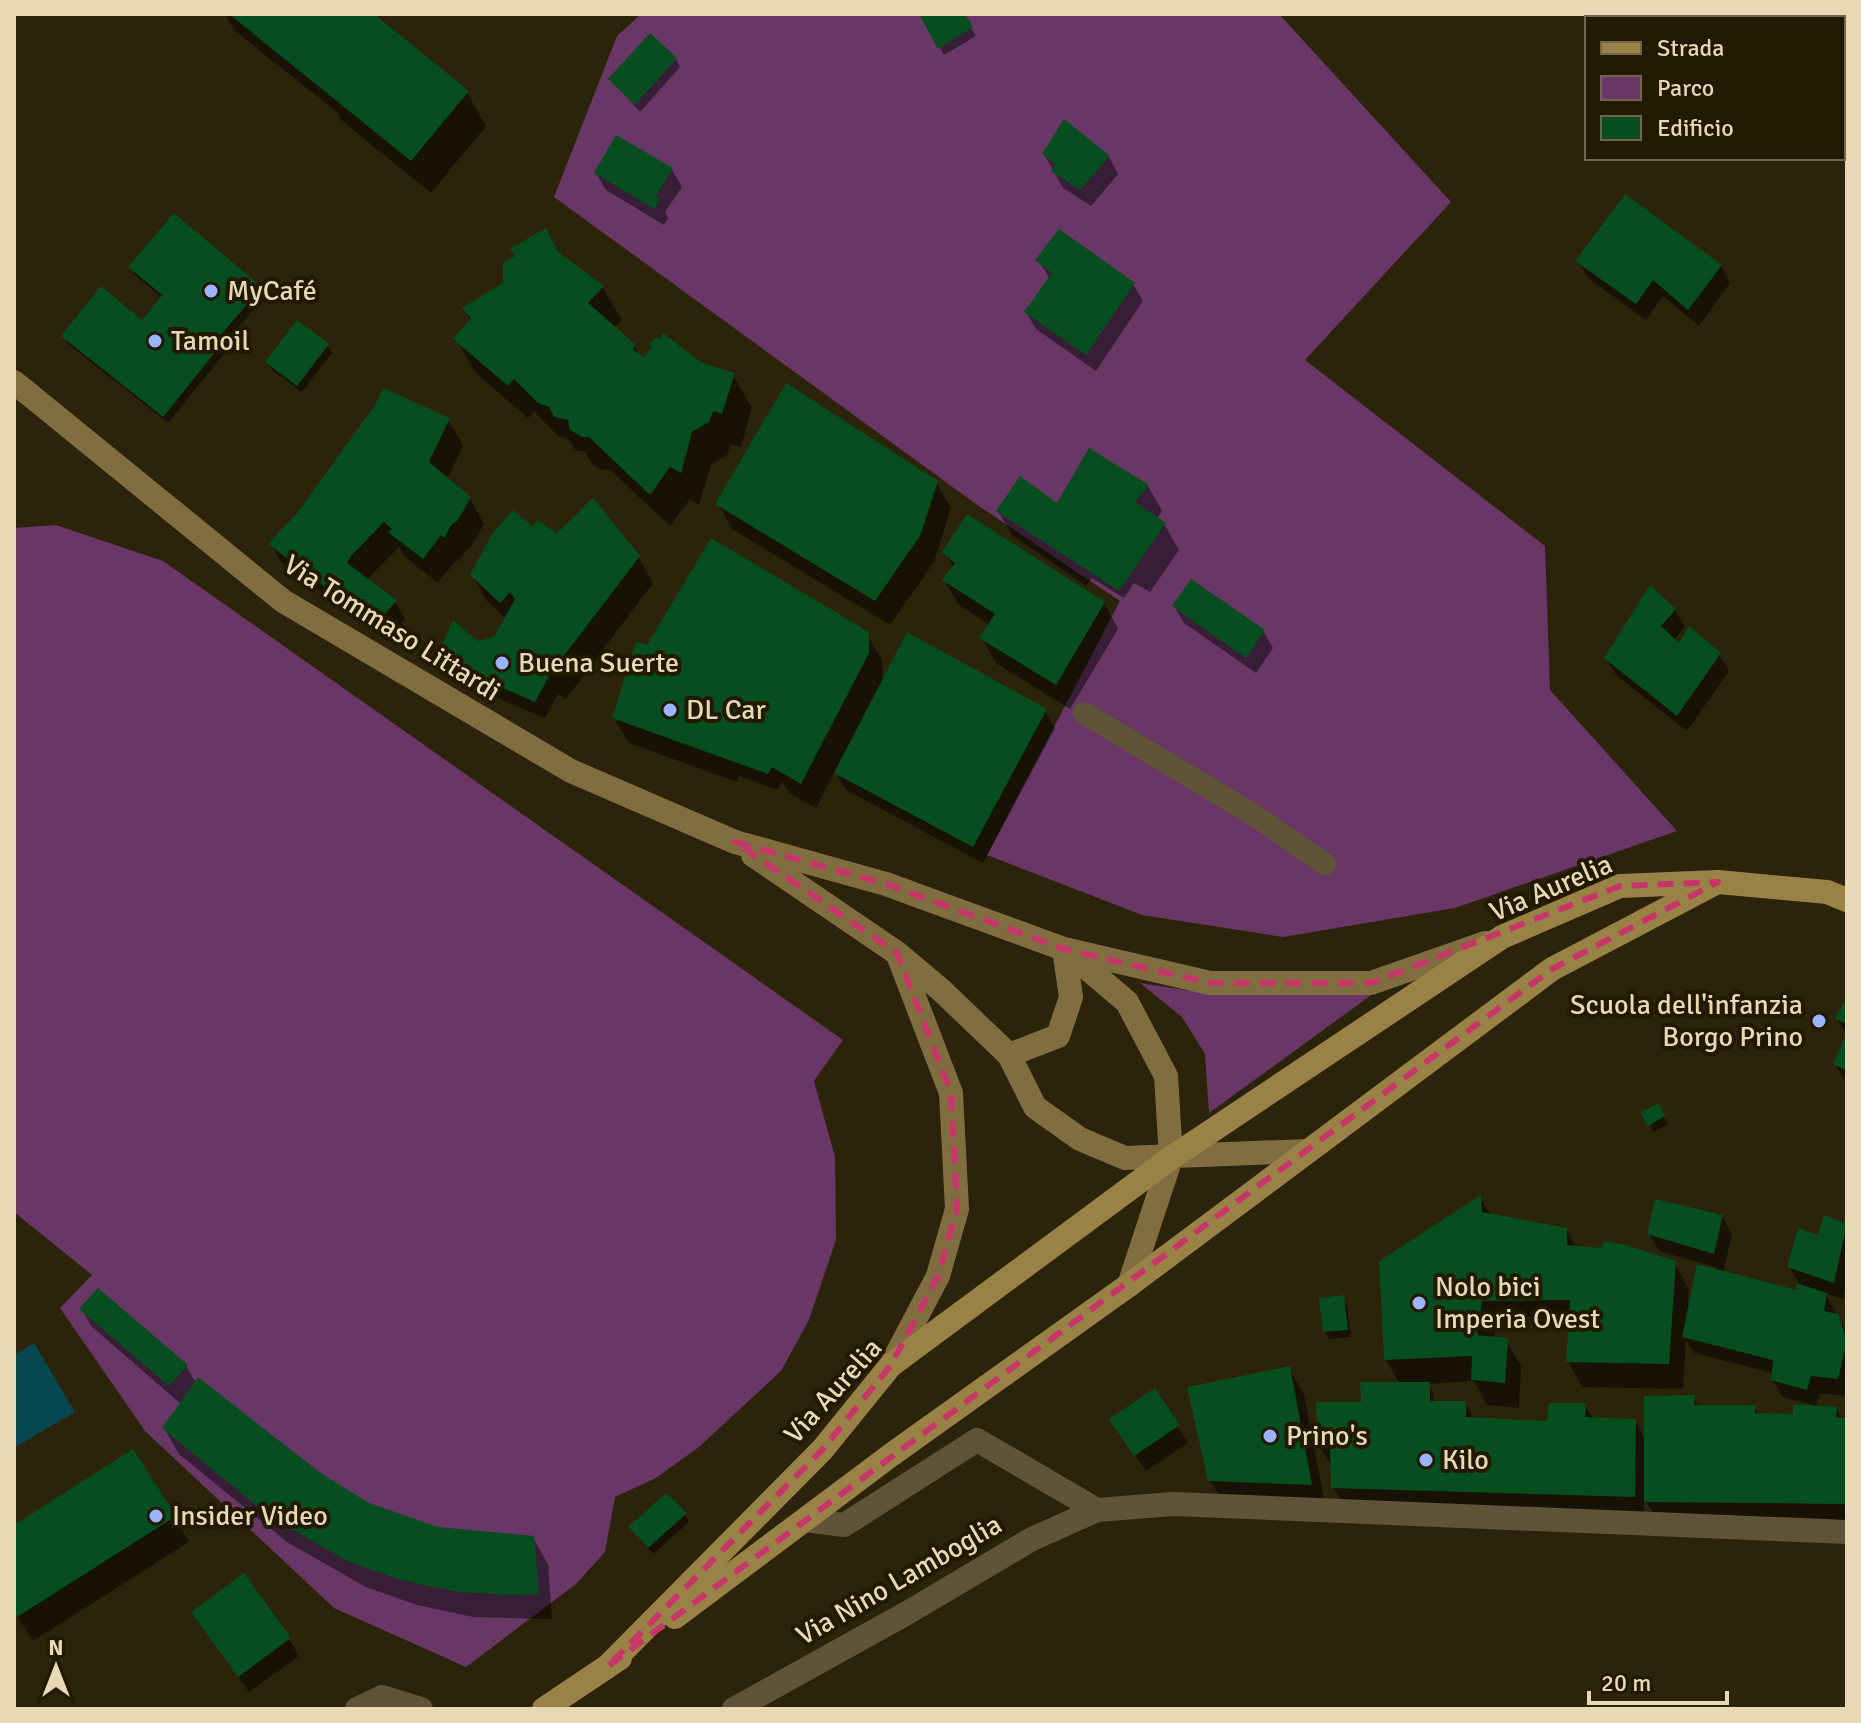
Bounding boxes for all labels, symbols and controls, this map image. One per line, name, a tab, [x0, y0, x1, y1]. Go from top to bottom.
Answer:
legend	[1585, 16, 1845, 160]
text: Strada	[1657, 33, 1724, 63]
text: Parco	[1657, 73, 1714, 103]
text: Edificio	[1657, 113, 1734, 143]
place label: MyCafé	[227, 274, 317, 308]
marker: MyCafé	[202, 282, 220, 300]
place label: Tamoil	[171, 324, 250, 358]
marker: Tamoil	[146, 332, 164, 350]
street label: Via Tommaso Littardi	[277, 547, 507, 709]
place label: Buena Suerte	[518, 646, 679, 680]
marker: Buena Suerte	[493, 654, 511, 672]
place label: DL Car	[686, 693, 767, 727]
marker: DL Car	[661, 701, 679, 719]
street label: Via Aurelia	[1485, 847, 1617, 929]
place label: Scuola dell'infanzia Borgo Prino	[1570, 988, 1803, 1054]
marker: Scuola dell'infanzia Borgo Prino	[1810, 1012, 1828, 1030]
place label: Nolo bici Imperia Ovest	[1435, 1270, 1600, 1336]
marker: Nolo bici Imperia Ovest	[1410, 1294, 1428, 1312]
street label: Via Aurelia	[777, 1331, 889, 1451]
place label: Prino's	[1286, 1419, 1368, 1453]
marker: Prino's	[1261, 1427, 1279, 1445]
place label: Kilo	[1442, 1443, 1489, 1477]
marker: Kilo	[1417, 1451, 1435, 1469]
place label: Insider Video	[172, 1499, 328, 1533]
marker: Insider Video	[147, 1507, 165, 1525]
street label: Via Nino Lamboglia	[790, 1507, 1008, 1653]
north arrow	[16, 1627, 96, 1707]
text: N	[48, 1634, 64, 1661]
scale bar	[1589, 1655, 1727, 1705]
text: 20 m	[1601, 1668, 1651, 1698]

